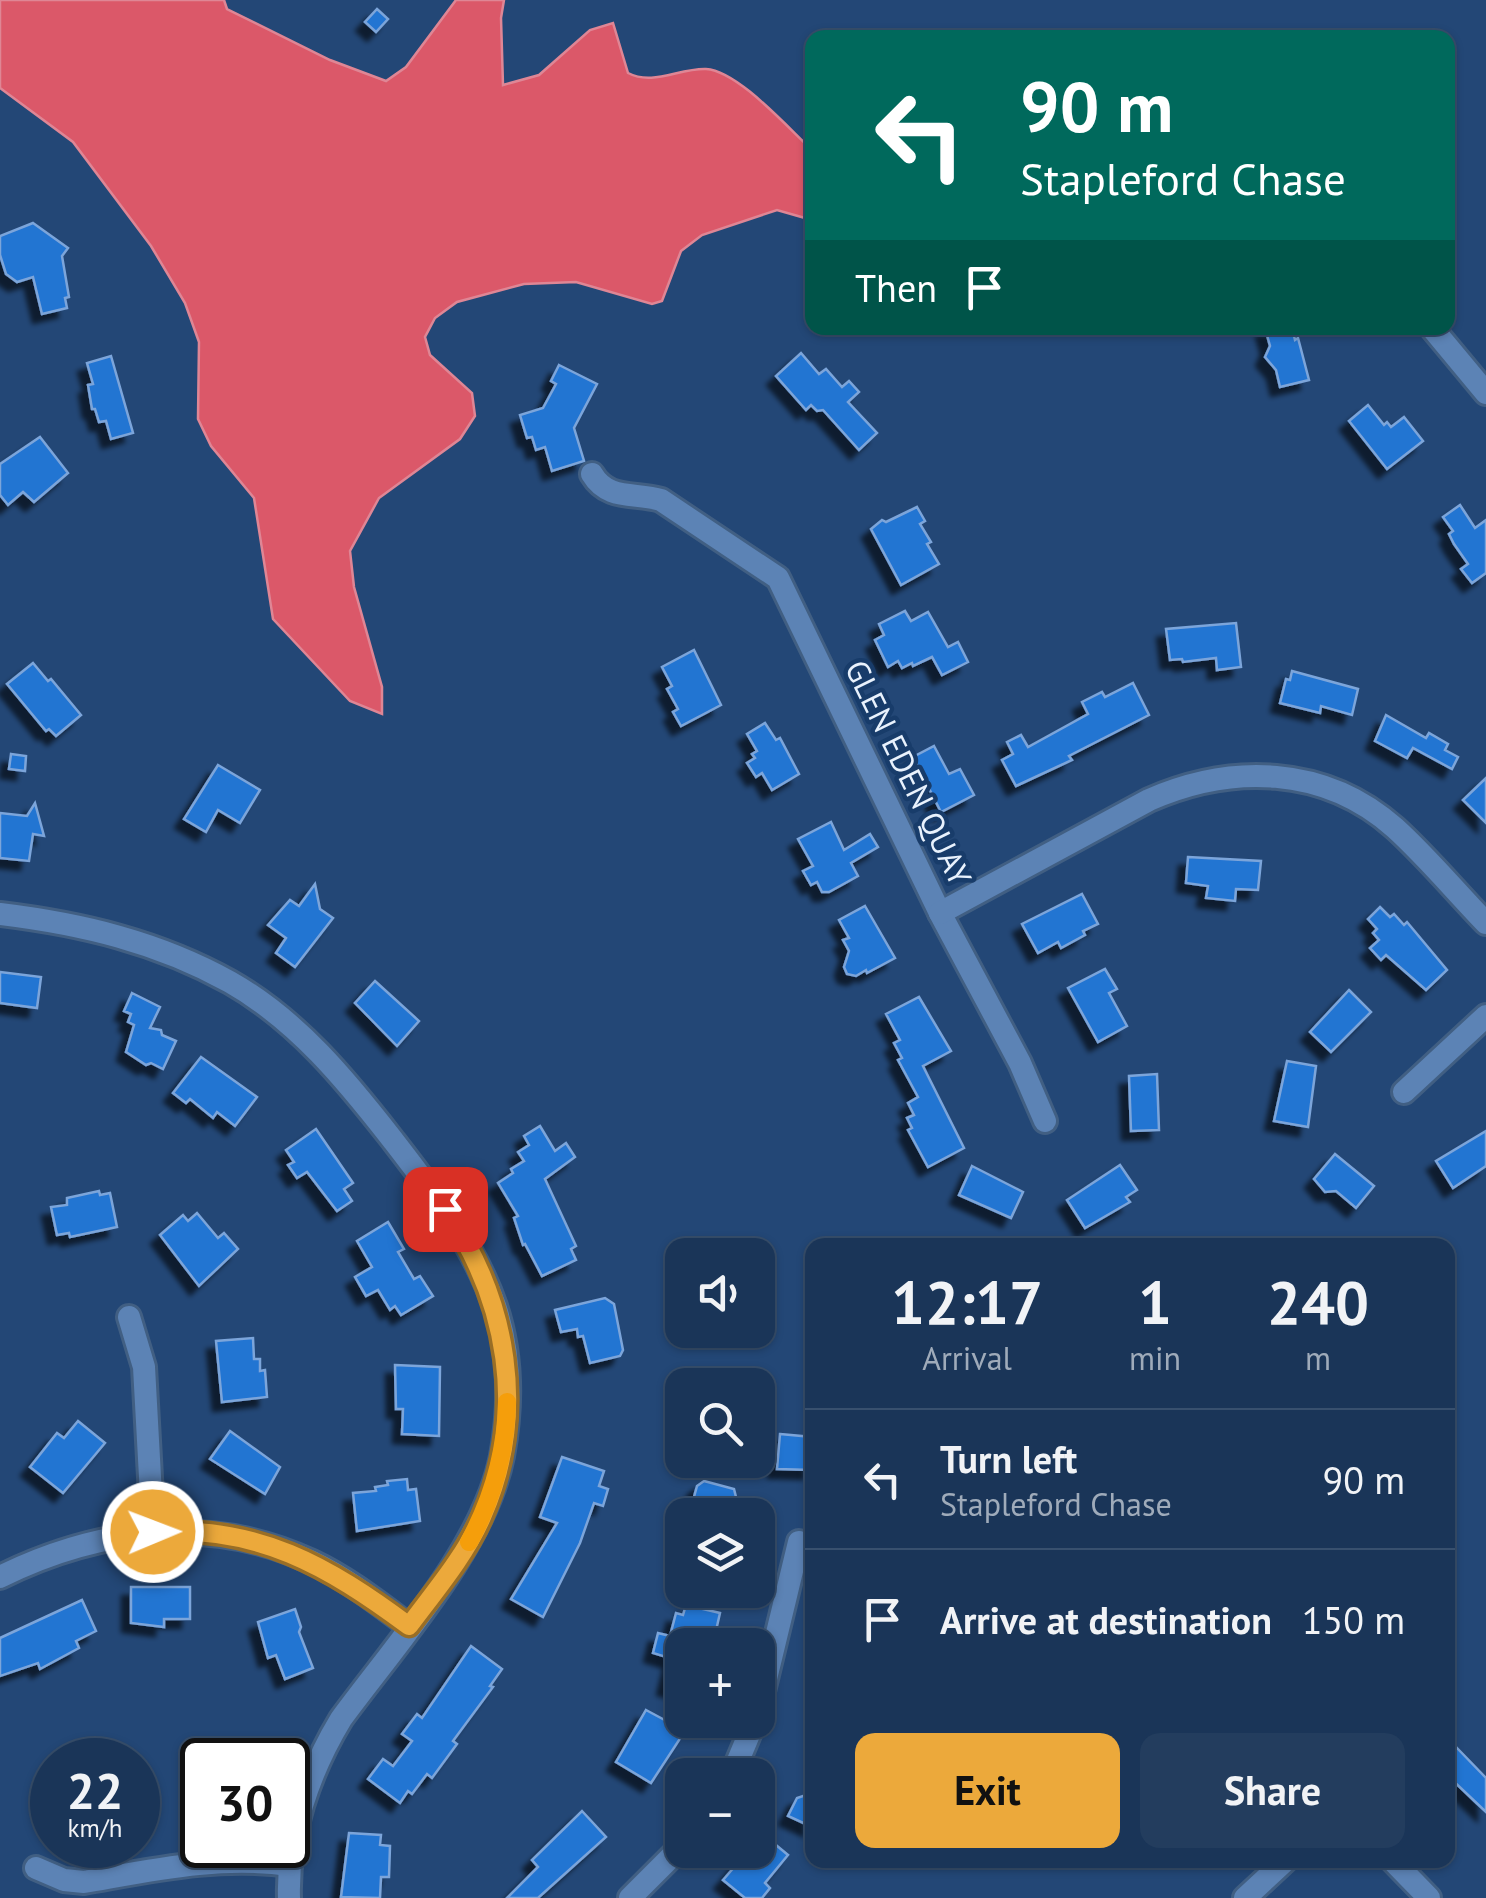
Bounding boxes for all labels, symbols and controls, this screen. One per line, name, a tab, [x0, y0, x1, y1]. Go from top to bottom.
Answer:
text: 90 m	[1020, 61, 1173, 151]
icon: left	[855, 70, 985, 200]
text: Stapleford Chase	[1020, 149, 1346, 207]
icon: arrive	[957, 260, 1012, 315]
text: Then	[855, 263, 937, 312]
street label: GLEN EDEN QUAY	[836, 653, 982, 892]
pin	[403, 1167, 488, 1252]
icon: arrive	[418, 1182, 473, 1237]
map controls	[665, 1238, 775, 1868]
button: sound	[665, 1238, 775, 1348]
text: 12:17	[891, 1263, 1043, 1341]
text: 1	[1138, 1263, 1172, 1341]
text: 240	[1267, 1263, 1369, 1341]
text: Arrival	[922, 1337, 1012, 1379]
text: min	[1129, 1337, 1181, 1379]
text: m	[1305, 1337, 1331, 1379]
button: search	[665, 1368, 775, 1478]
text: Turn left	[940, 1434, 1077, 1483]
icon: left	[855, 1452, 910, 1507]
text: 90 m	[1323, 1455, 1405, 1504]
position arrow	[101, 1480, 205, 1584]
text: Stapleford Chase	[940, 1483, 1172, 1525]
button: layers	[665, 1498, 775, 1608]
icon: arrive	[855, 1592, 910, 1647]
text: Arrive at destination	[940, 1595, 1272, 1644]
text: 150 m	[1302, 1595, 1405, 1644]
button: +	[665, 1628, 775, 1738]
button: Exit	[855, 1733, 1120, 1848]
button: Share	[1140, 1733, 1405, 1848]
speed limit sign: 30	[180, 1738, 310, 1868]
text: 22	[67, 1758, 123, 1823]
button: −	[665, 1758, 775, 1868]
text: km/h	[68, 1812, 122, 1844]

